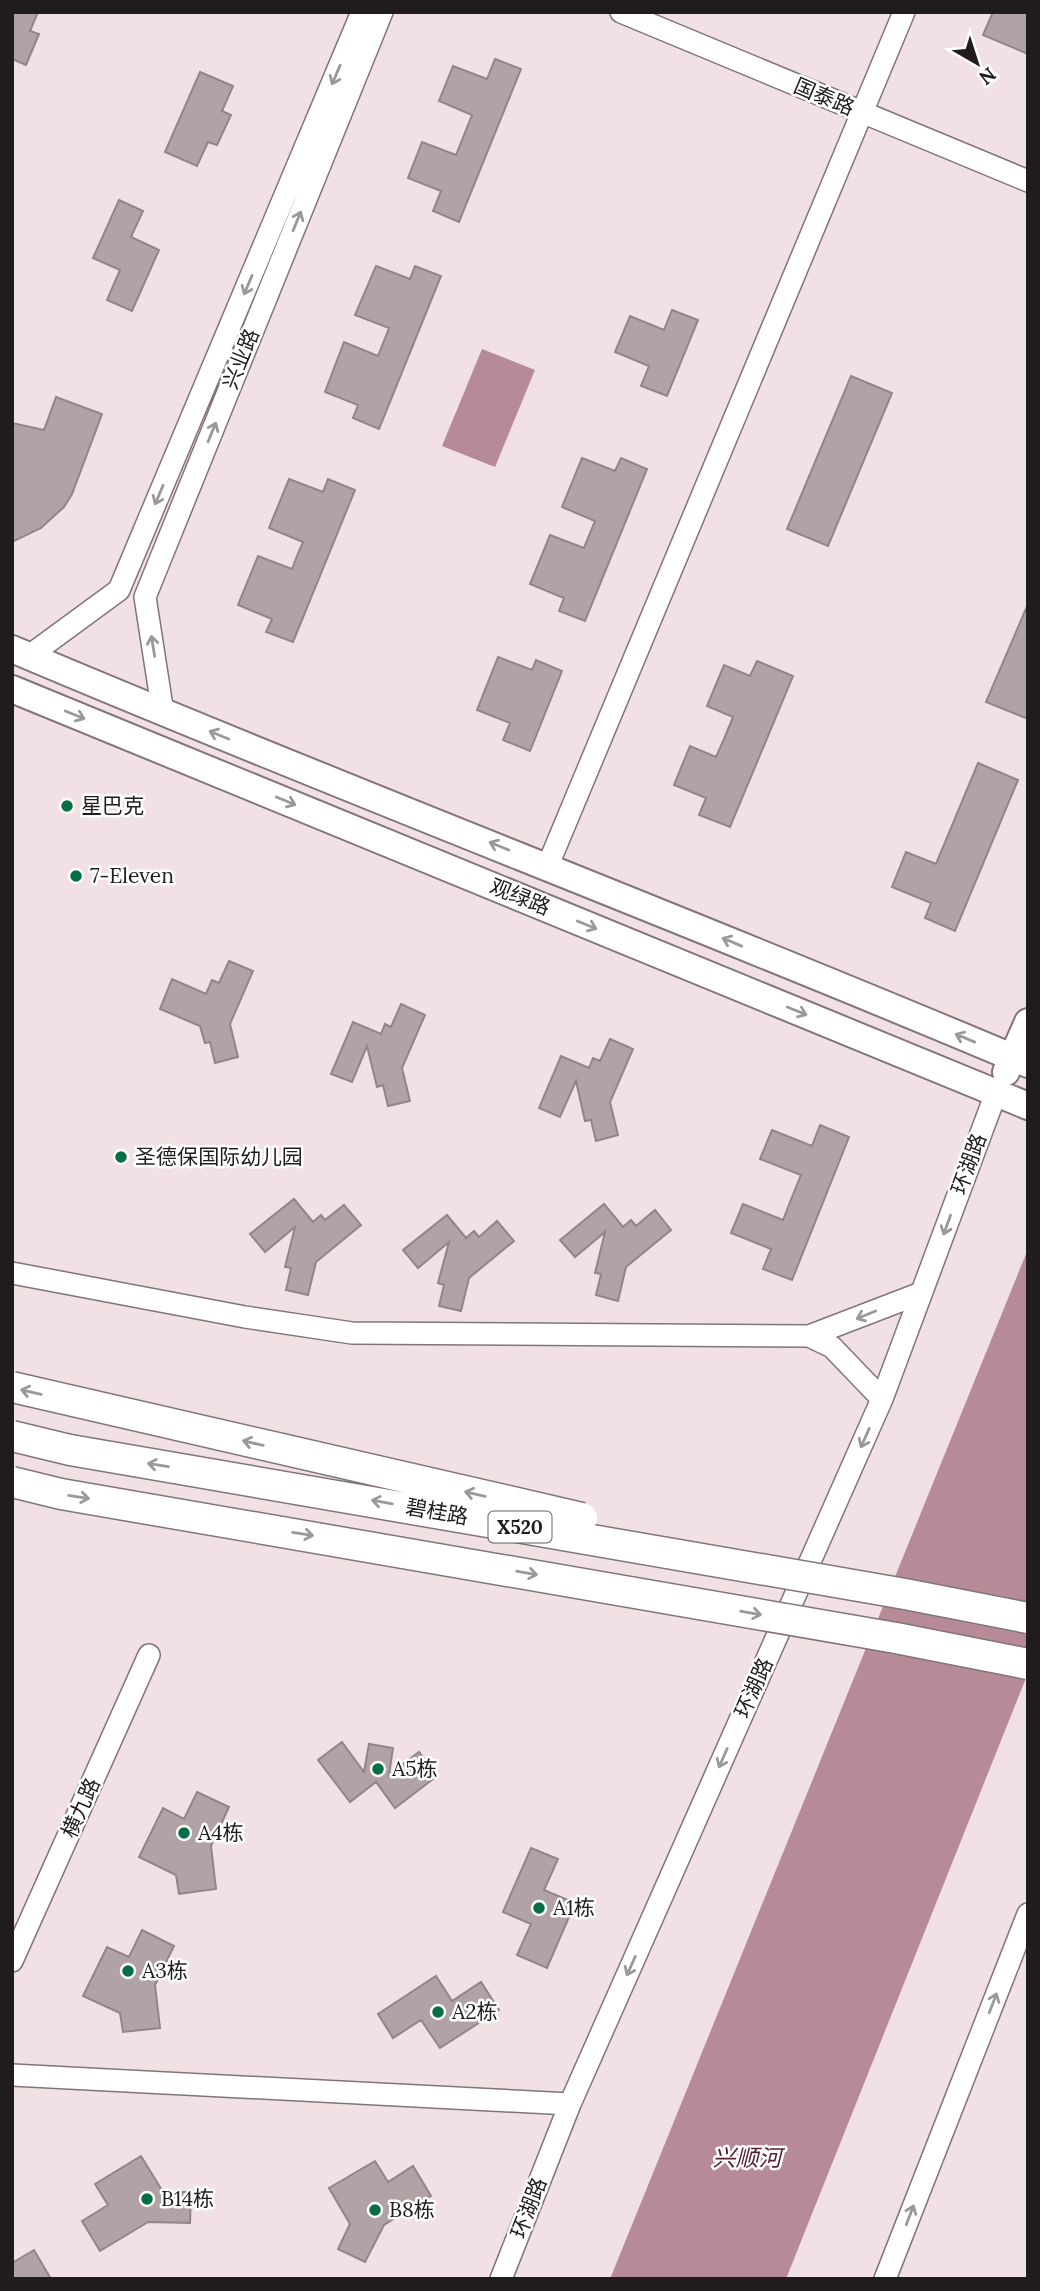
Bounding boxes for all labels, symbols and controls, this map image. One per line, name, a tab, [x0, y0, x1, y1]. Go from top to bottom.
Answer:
north arrow	[942, 28, 1012, 98]
text: N	[974, 62, 1001, 90]
one-way arrow	[329, 64, 342, 85]
street label: 国泰路	[790, 72, 858, 121]
one-way arrow	[292, 211, 305, 232]
one-way arrow	[240, 274, 253, 295]
street label: 兴业路	[216, 325, 265, 393]
one-way arrow	[206, 422, 219, 443]
one-way arrow	[152, 483, 165, 505]
one-way arrow	[146, 635, 159, 658]
one-way arrow	[64, 709, 86, 722]
one-way arrow	[208, 728, 230, 741]
place label: 星巴克	[81, 792, 144, 819]
one-way arrow	[275, 796, 296, 809]
marker: 星巴克	[59, 798, 75, 814]
one-way arrow	[488, 838, 510, 851]
place label: 7-Eleven	[90, 862, 174, 889]
marker: 7-Eleven	[68, 868, 84, 884]
street label: 观绿路	[486, 872, 554, 921]
one-way arrow	[576, 919, 597, 932]
one-way arrow	[721, 934, 743, 947]
one-way arrow	[786, 1006, 808, 1019]
one-way arrow	[954, 1031, 976, 1044]
street label: 环湖路	[945, 1130, 992, 1198]
place label: 圣德保国际幼儿园	[135, 1143, 303, 1170]
marker: 圣德保国际幼儿园	[113, 1149, 129, 1165]
one-way arrow	[939, 1214, 952, 1236]
one-way arrow	[855, 1310, 877, 1323]
one-way arrow	[20, 1384, 43, 1398]
one-way arrow	[858, 1426, 871, 1448]
one-way arrow	[242, 1435, 265, 1449]
one-way arrow	[147, 1458, 169, 1471]
one-way arrow	[464, 1486, 486, 1499]
one-way arrow	[67, 1491, 90, 1504]
street label: 碧桂路	[404, 1493, 470, 1530]
one-way arrow	[371, 1495, 394, 1508]
road number: X520	[489, 1512, 552, 1542]
one-way arrow	[291, 1528, 314, 1541]
one-way arrow	[515, 1567, 538, 1581]
one-way arrow	[740, 1607, 762, 1620]
street label: 环湖路	[728, 1654, 779, 1722]
one-way arrow	[716, 1746, 729, 1768]
place label: A5栋	[391, 1755, 438, 1782]
marker: A5栋	[370, 1761, 386, 1777]
street label: 横九路	[55, 1774, 106, 1842]
place label: A4栋	[197, 1819, 244, 1846]
marker: A4栋	[176, 1825, 192, 1841]
place label: A1栋	[552, 1894, 595, 1921]
marker: A1栋	[531, 1900, 547, 1916]
one-way arrow	[624, 1954, 637, 1976]
place label: A3栋	[141, 1957, 188, 1984]
marker: A3栋	[120, 1963, 136, 1979]
one-way arrow	[987, 1993, 1000, 2015]
place label: A2栋	[451, 1998, 498, 2025]
marker: A2栋	[430, 2004, 446, 2020]
water label: 兴顺河	[713, 2143, 786, 2172]
street label: 环湖路	[505, 2174, 552, 2242]
place label: B14栋	[161, 2185, 214, 2212]
marker: B14栋	[139, 2191, 155, 2207]
place label: B8栋	[389, 2196, 435, 2223]
marker: B8栋	[367, 2202, 383, 2218]
one-way arrow	[904, 2205, 917, 2227]

